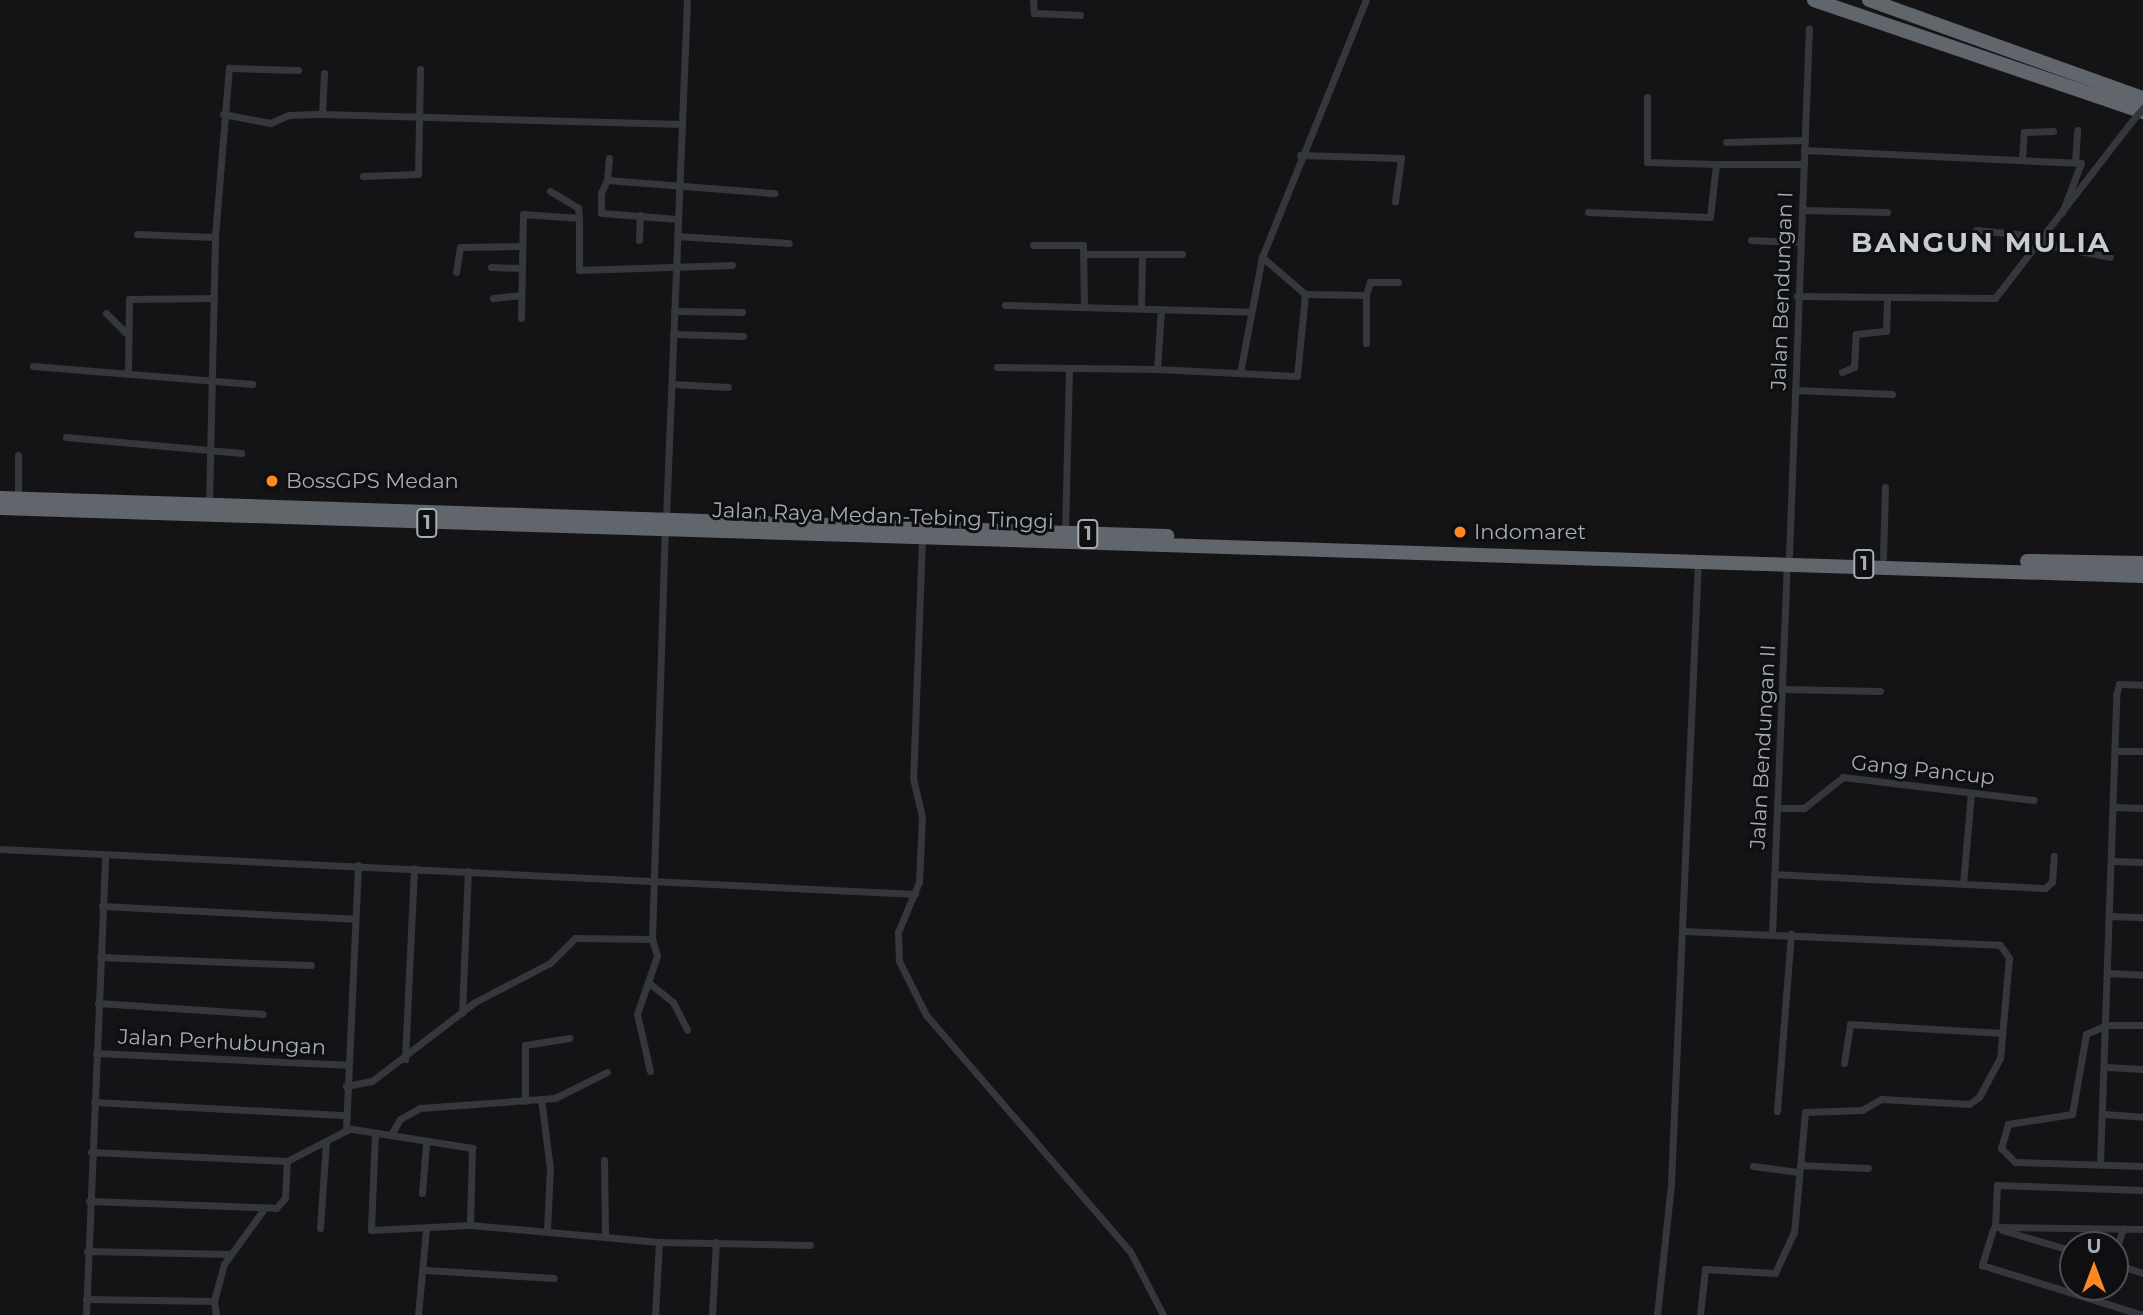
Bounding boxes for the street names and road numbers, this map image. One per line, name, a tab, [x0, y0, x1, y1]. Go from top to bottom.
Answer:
street label: Jalan Bendungan I	[1766, 191, 1798, 391]
street label: Jalan Raya Medan-Tebing Tinggi	[712, 497, 1054, 535]
road number: 1	[415, 508, 439, 538]
road number: 1	[1076, 519, 1100, 550]
road number: 1	[1852, 548, 1876, 580]
street label: Jalan Bendungan II	[1745, 644, 1781, 850]
street label: Gang Pancup	[1850, 750, 1996, 790]
street label: Jalan Perhubungan	[117, 1024, 327, 1060]

